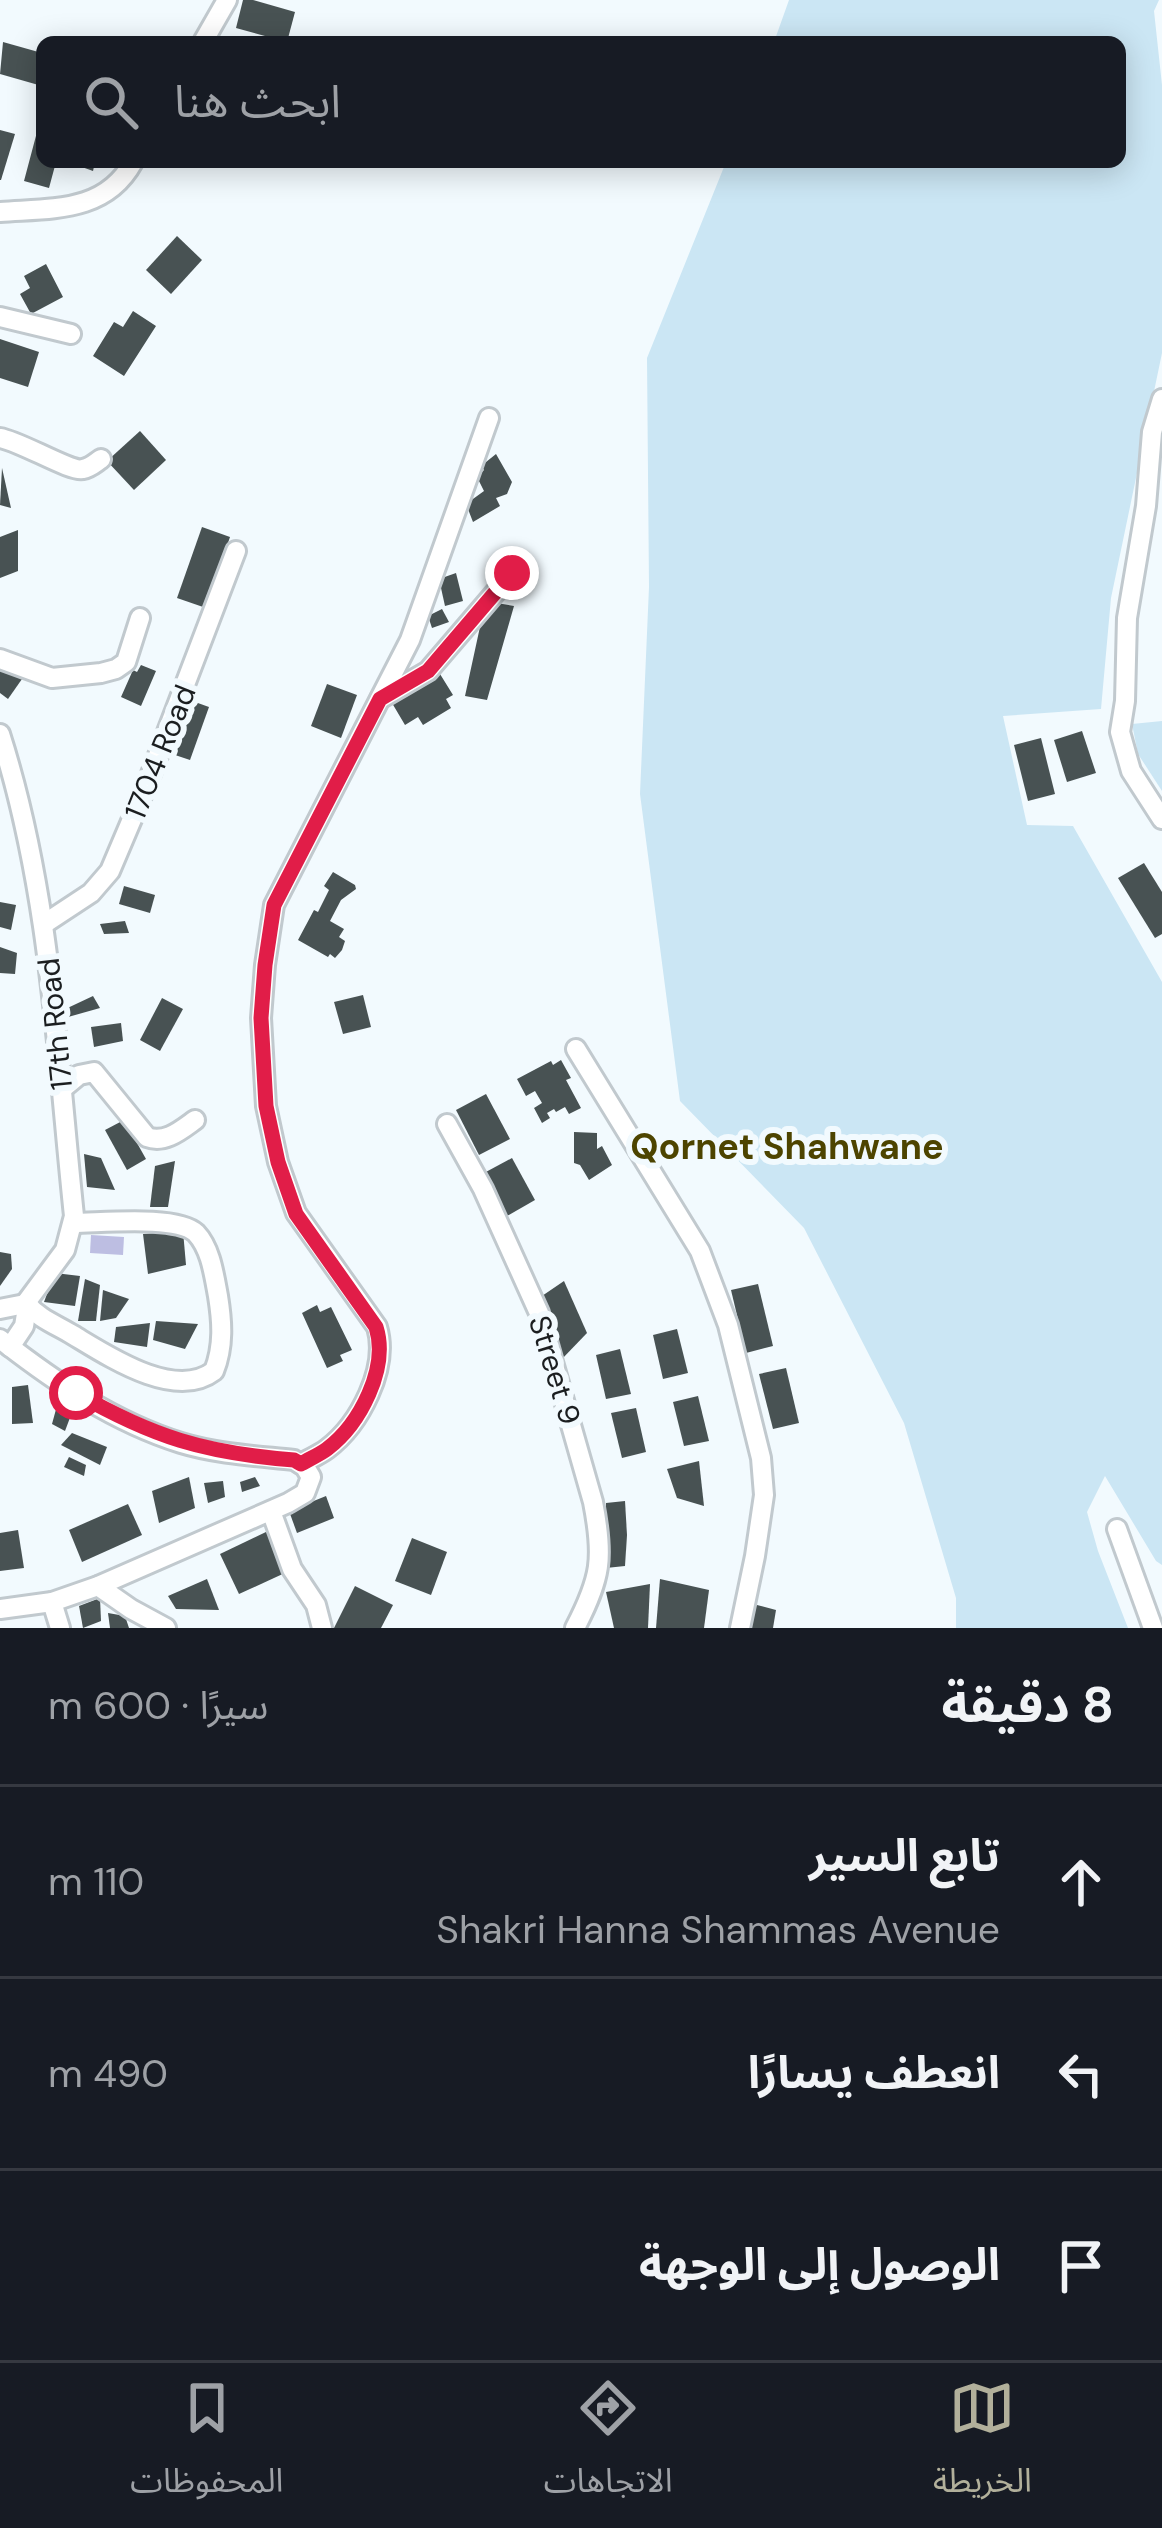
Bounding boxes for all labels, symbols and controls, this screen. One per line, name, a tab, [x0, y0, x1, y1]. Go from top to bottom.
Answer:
search box	[36, 36, 1126, 168]
icon: search	[78, 69, 144, 135]
text: ابحث هنا	[174, 72, 341, 131]
route end	[485, 546, 539, 600]
street label: 1704 Road	[115, 679, 205, 825]
street label: 17th Road	[29, 956, 81, 1092]
district label: Qornet Shahwane	[630, 1123, 944, 1170]
street label: Street 9	[520, 1311, 590, 1429]
route start	[49, 1366, 103, 1420]
text: 8 دقيقة	[941, 1671, 1114, 1738]
text: سيرًا · 600 m	[48, 1680, 268, 1731]
text: تابع السير	[809, 1826, 1000, 1885]
icon: ahead	[1048, 1849, 1114, 1915]
text: 110 m	[48, 1856, 144, 1907]
text: Shakri Hanna Shammas Avenue	[436, 1904, 1000, 1955]
icon: left	[1048, 2041, 1114, 2107]
text: انعطف يسارًا	[748, 2043, 1000, 2102]
text: 490 m	[48, 2048, 168, 2099]
icon: arrive	[1048, 2233, 1114, 2299]
text: الوصول إلى الوجهة	[639, 2235, 1000, 2294]
tab: المحفوظات	[130, 2375, 283, 2516]
tab: الاتجاهات	[544, 2375, 673, 2516]
tab: الخريطة	[933, 2375, 1032, 2516]

